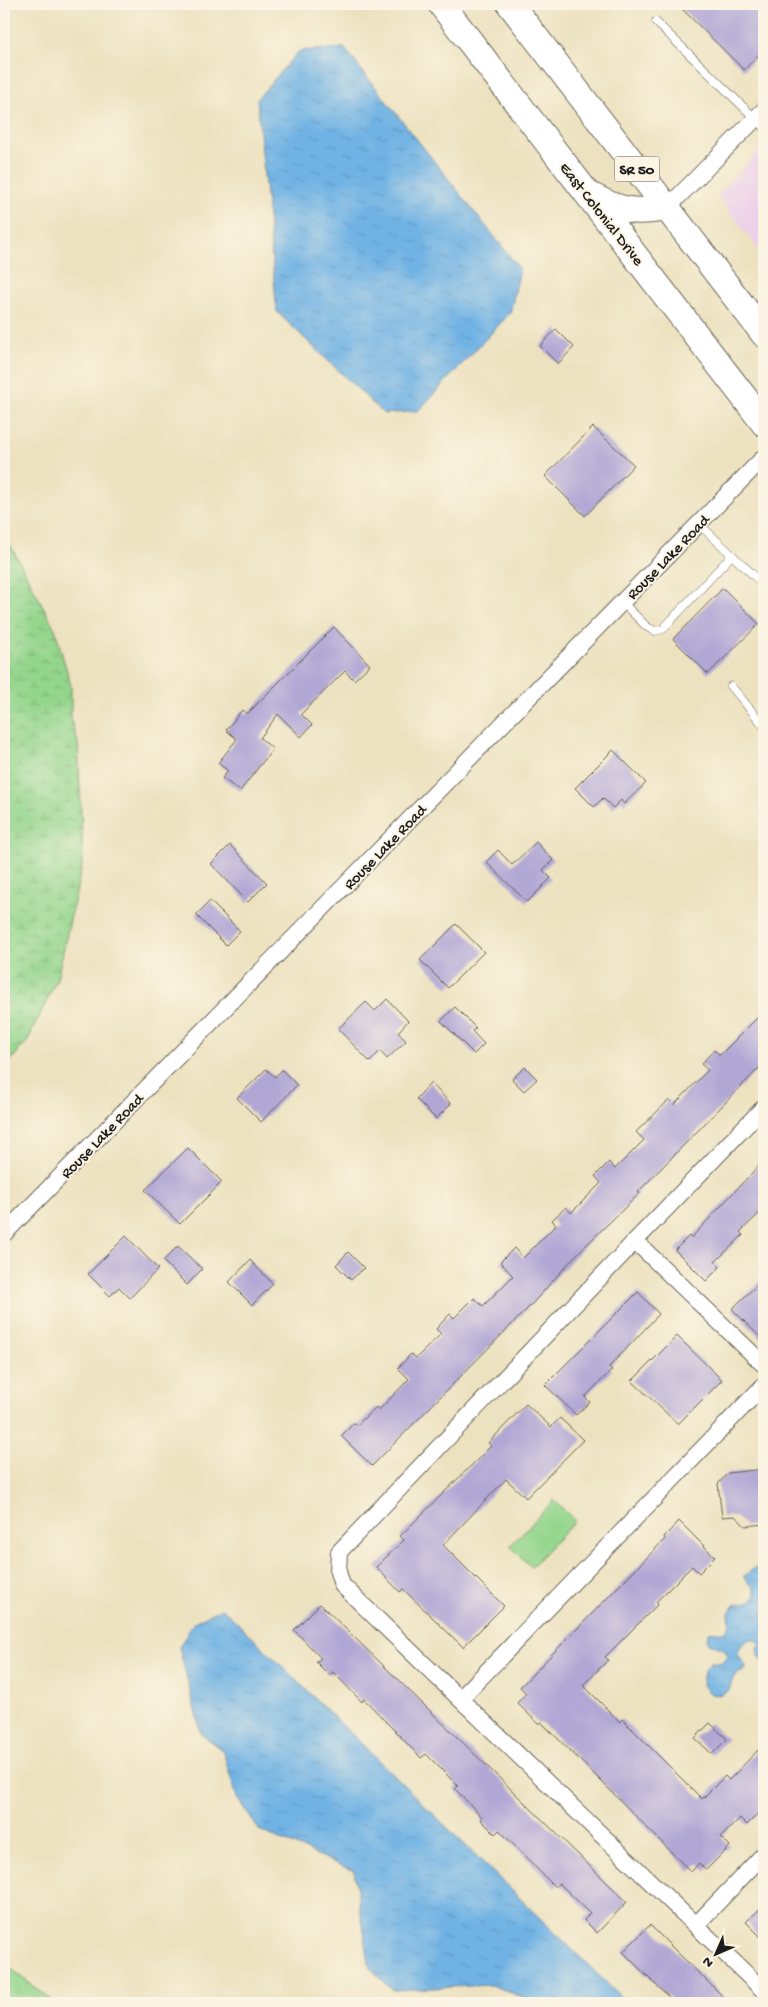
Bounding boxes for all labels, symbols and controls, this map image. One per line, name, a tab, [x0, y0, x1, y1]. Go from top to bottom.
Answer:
road number: SR 50	[614, 156, 660, 182]
street label: East Colonial Drive	[554, 160, 647, 271]
street label: Rouse Lake Road	[624, 511, 716, 605]
street label: Rouse Lake Road	[341, 801, 433, 895]
street label: Rouse Lake Road	[58, 1090, 150, 1184]
north arrow	[690, 1930, 740, 1980]
text: N	[699, 1952, 718, 1971]

